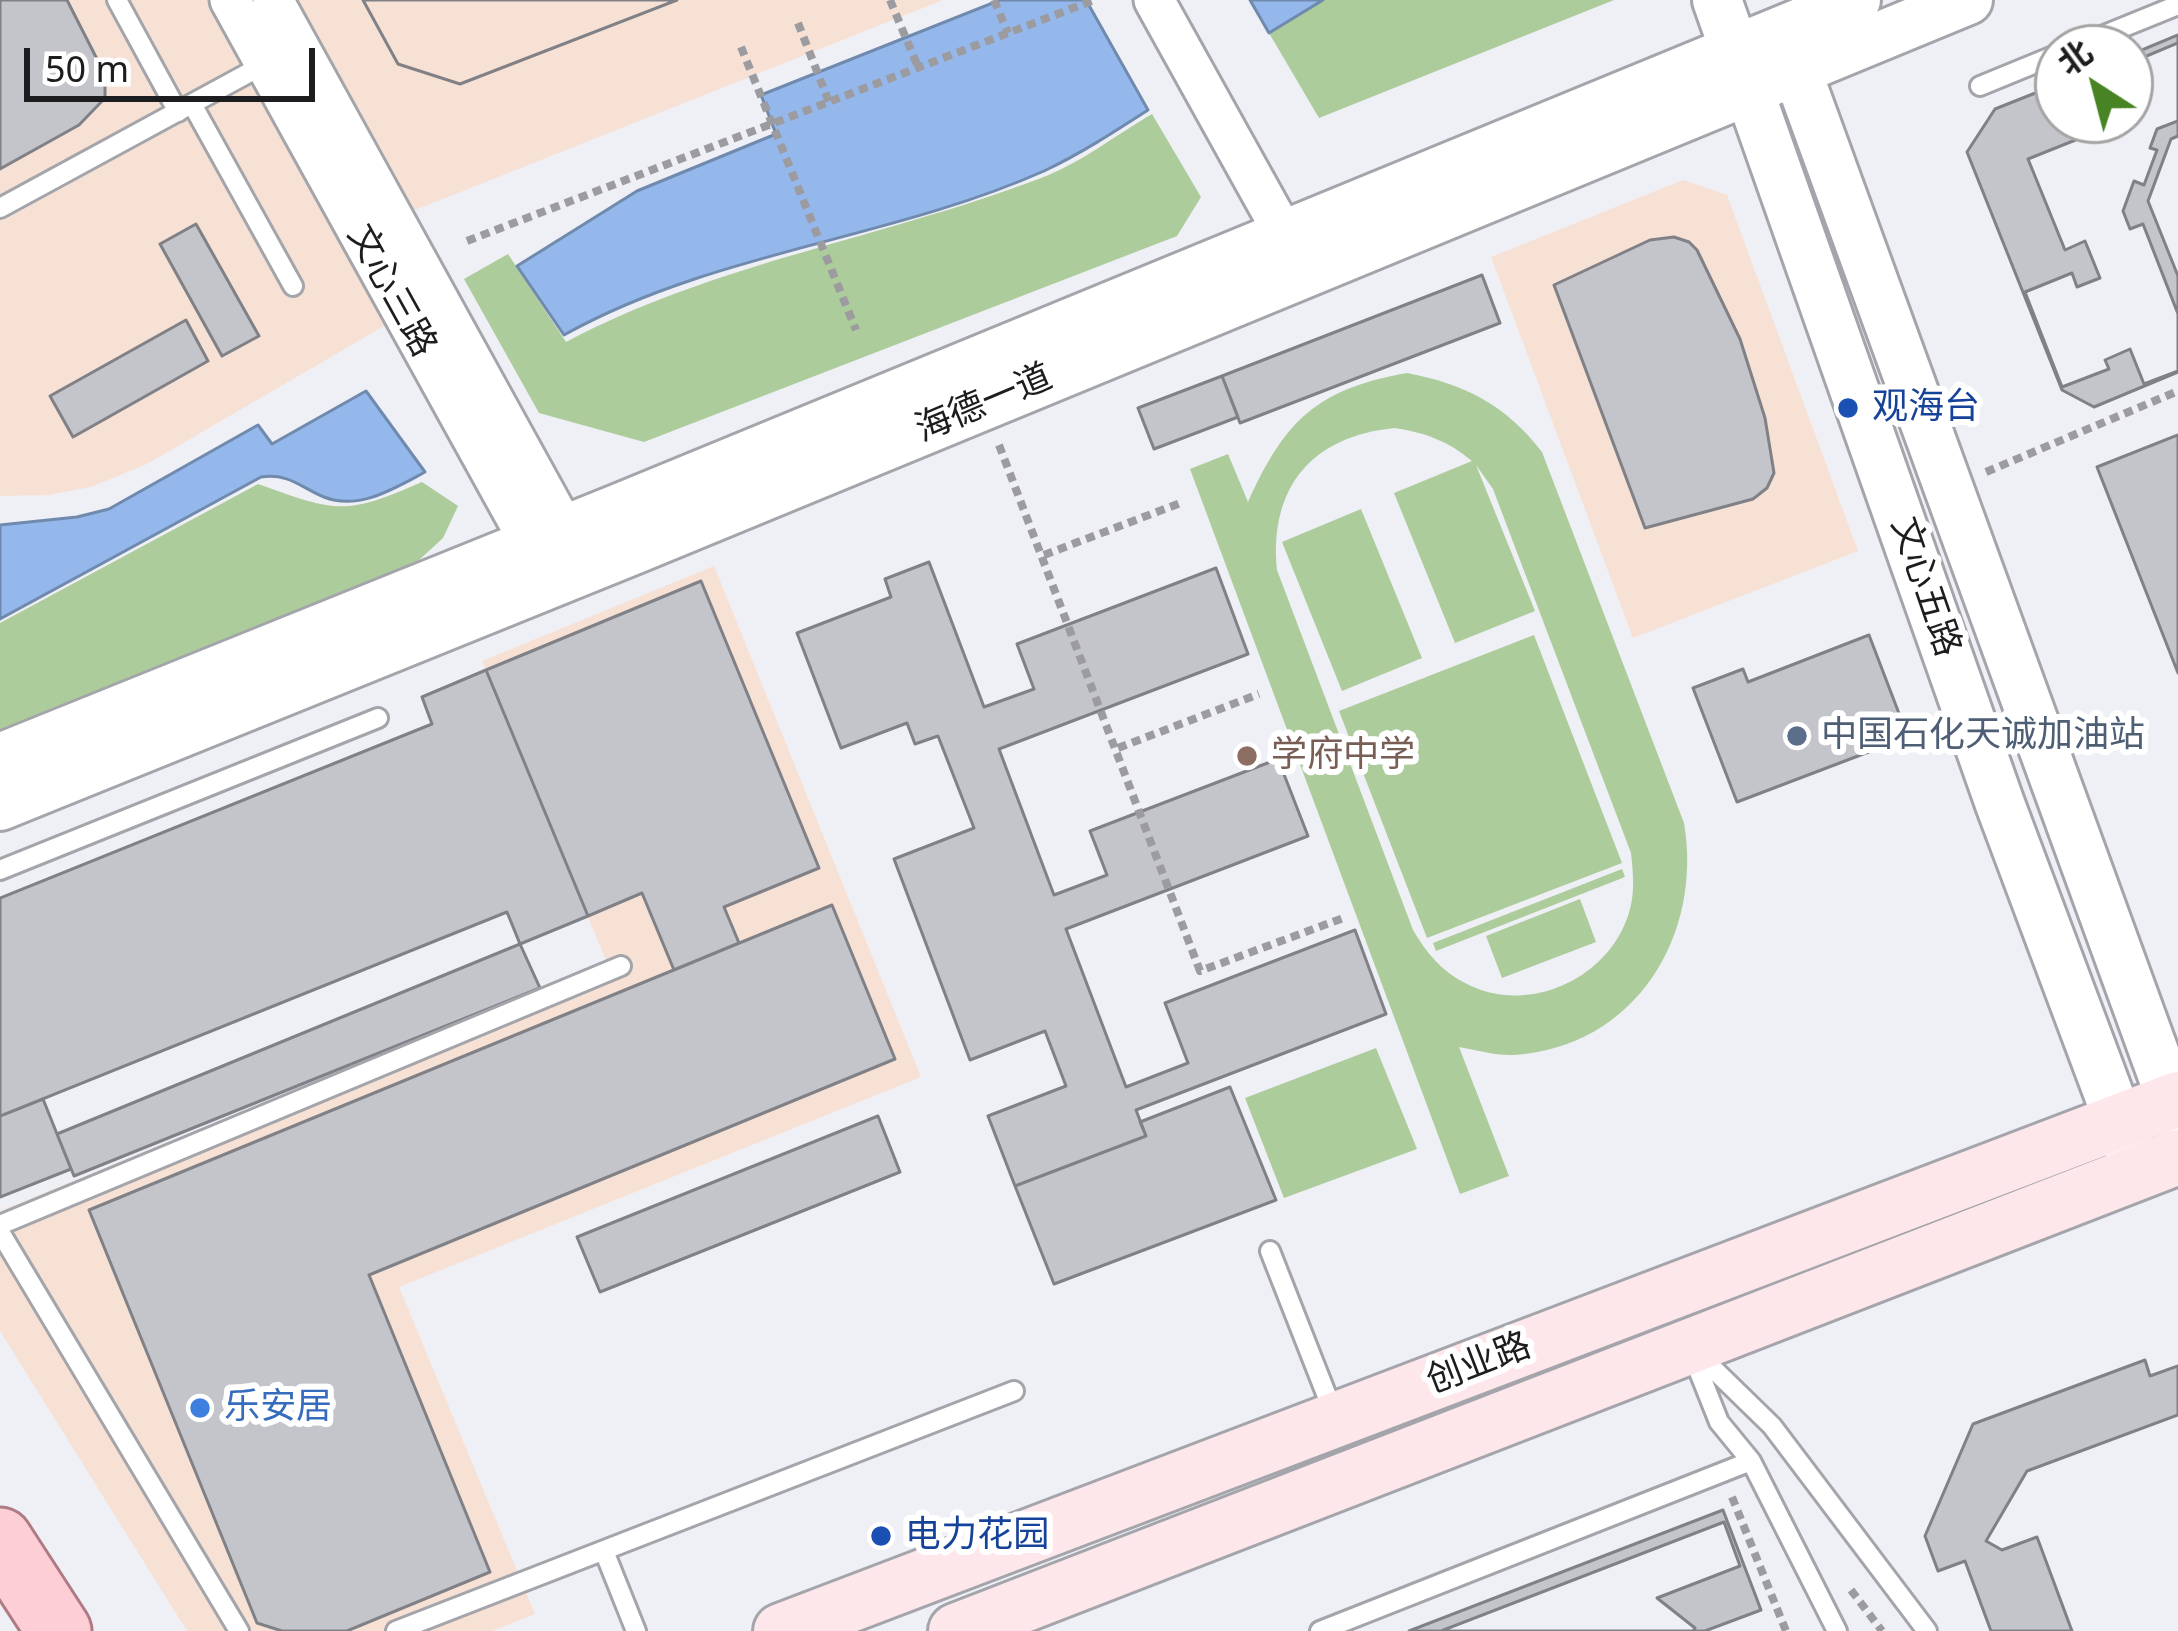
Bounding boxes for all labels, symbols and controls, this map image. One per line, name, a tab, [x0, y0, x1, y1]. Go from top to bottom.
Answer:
scale bar	[30, 24, 321, 98]
north arrow	[2034, 24, 2154, 144]
text: 北	[2048, 29, 2101, 85]
text: 50 m	[45, 44, 129, 93]
street label: 文心三路	[337, 218, 445, 364]
street label: 海德一道	[909, 356, 1059, 452]
place label: 观海台	[1872, 386, 1980, 430]
marker: 观海台	[1835, 395, 1861, 421]
street label: 文心五路	[1881, 512, 1969, 662]
place label: 中国石化天诚加油站	[1821, 714, 2145, 758]
marker: 中国石化天诚加油站	[1784, 723, 1810, 749]
place label: 学府中学	[1271, 734, 1415, 778]
marker: 学府中学	[1234, 743, 1260, 769]
street label: 创业路	[1421, 1324, 1537, 1404]
place label: 乐安居	[224, 1386, 332, 1430]
marker: 乐安居	[187, 1395, 213, 1421]
place label: 电力花园	[905, 1514, 1049, 1558]
marker: 电力花园	[868, 1523, 894, 1549]

